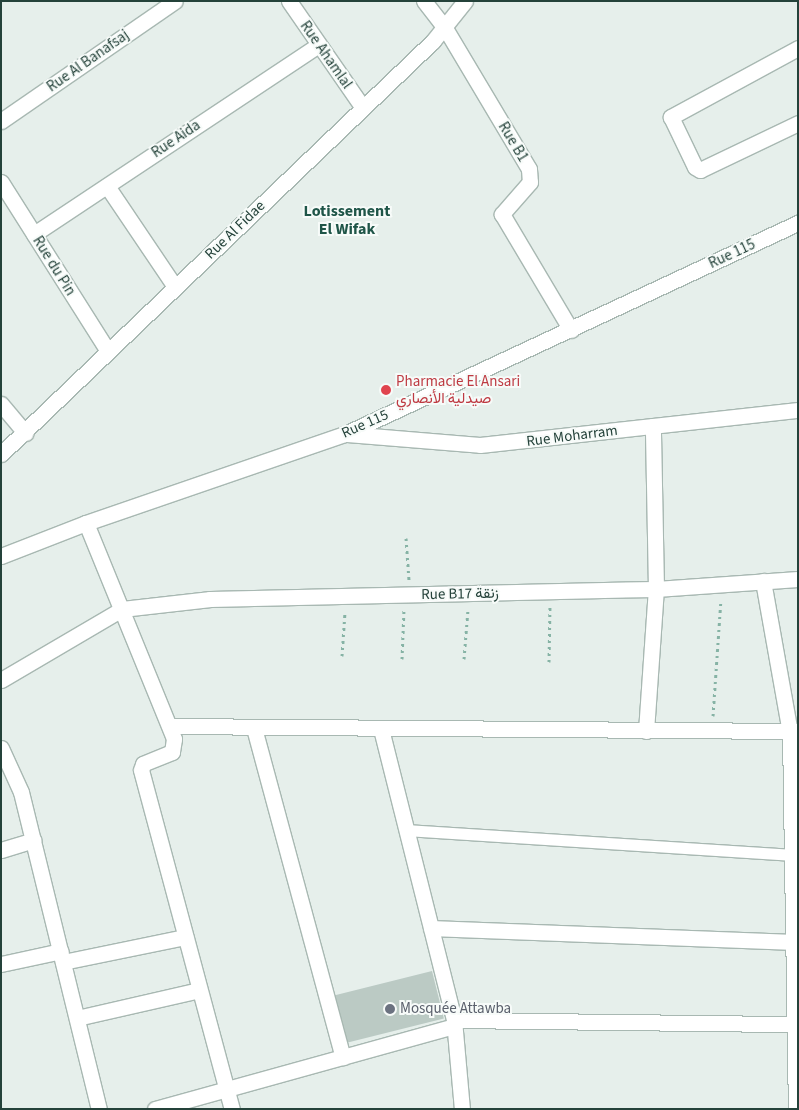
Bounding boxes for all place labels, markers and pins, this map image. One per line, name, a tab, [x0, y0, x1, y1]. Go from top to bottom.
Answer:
place label: Pharmacie El Ansari صيدلية الأنصاري	[396, 372, 520, 407]
marker: Pharmacie El Ansari صيدلية الأنصاري	[380, 384, 392, 396]
place label: Mosquée Attawba	[400, 1000, 511, 1018]
marker: Mosquée Attawba	[384, 1003, 396, 1015]

